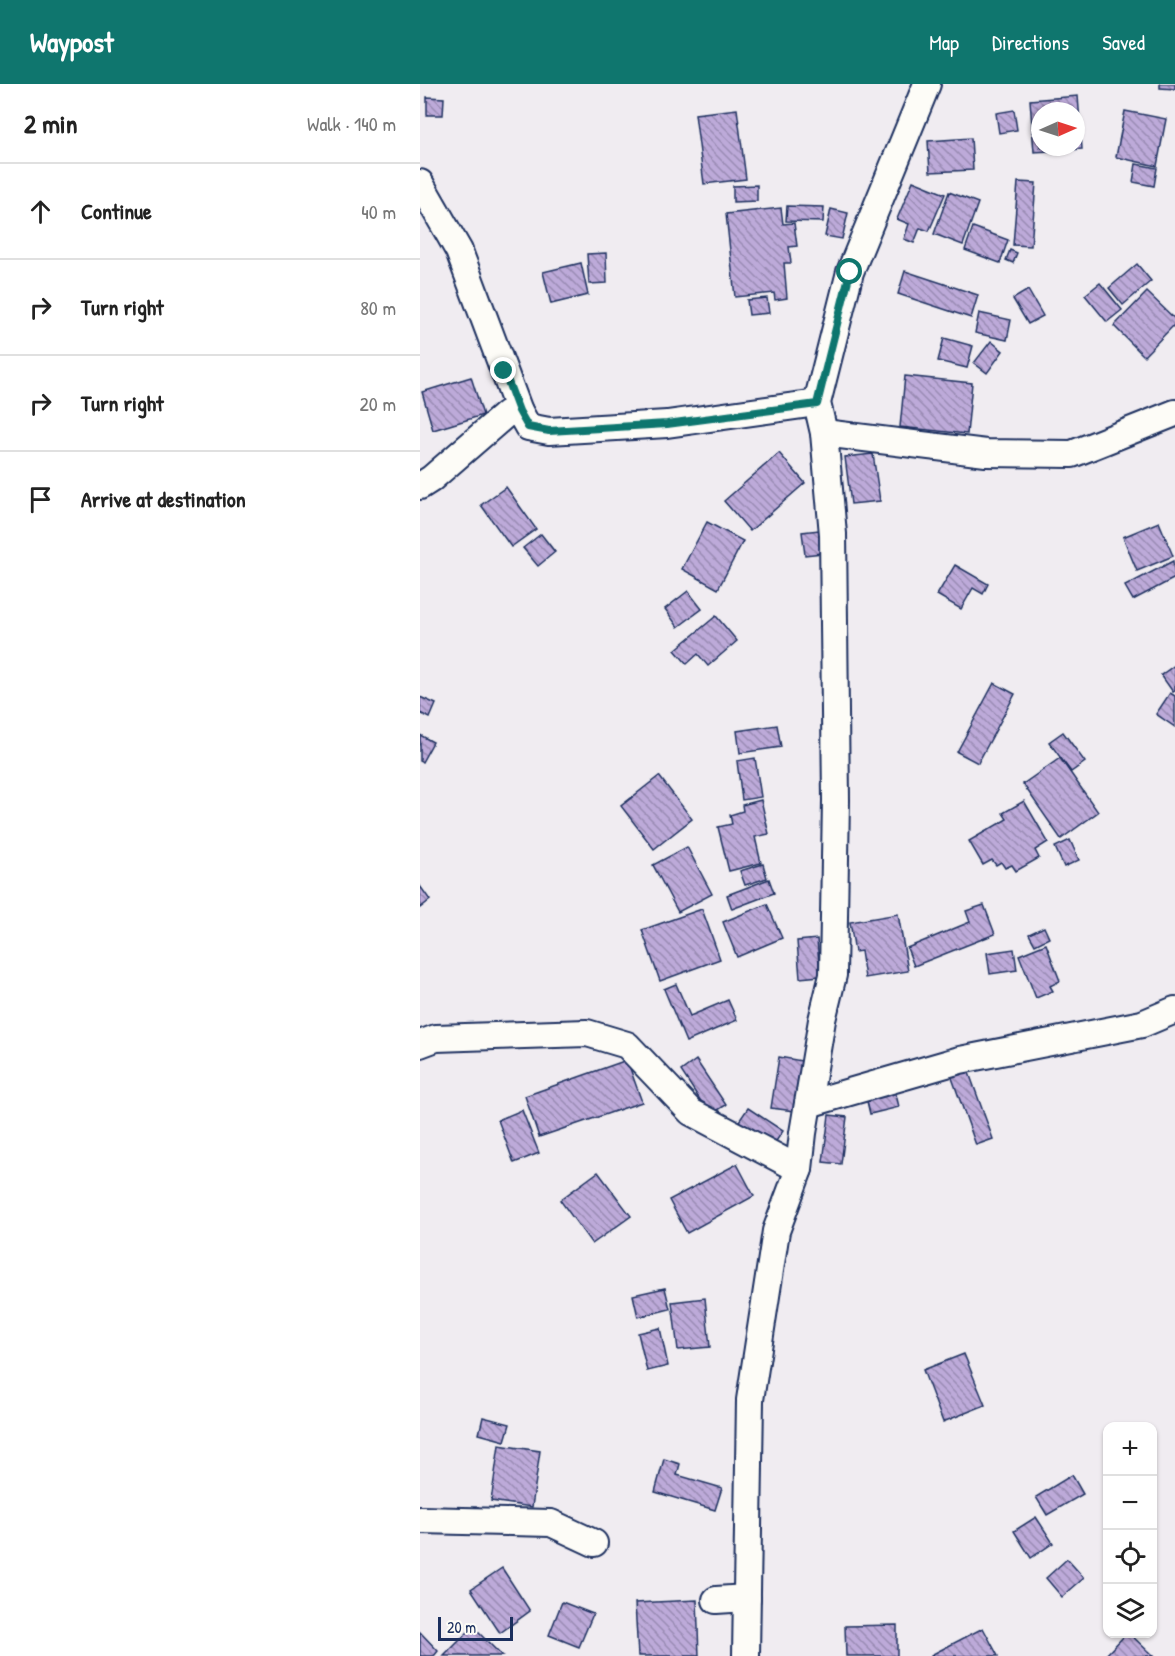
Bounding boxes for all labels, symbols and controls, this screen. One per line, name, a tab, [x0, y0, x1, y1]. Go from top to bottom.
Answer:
text: Waypost	[30, 23, 114, 61]
text: Map	[929, 28, 959, 57]
text: Directions	[992, 28, 1069, 57]
text: Saved	[1102, 28, 1145, 57]
north arrow	[1031, 102, 1085, 156]
text: 2 min	[24, 106, 77, 141]
text: Walk · 140 m	[307, 110, 396, 137]
icon: ahead	[24, 195, 57, 228]
text: Continue	[81, 196, 152, 226]
text: 40 m	[361, 198, 396, 225]
route start	[836, 258, 862, 284]
icon: right	[24, 291, 57, 324]
text: Turn right	[81, 292, 164, 322]
text: 80 m	[360, 294, 396, 321]
route end	[490, 357, 516, 383]
icon: right	[24, 387, 57, 420]
text: Turn right	[81, 388, 164, 418]
text: 20 m	[359, 390, 396, 417]
icon: arrive	[24, 483, 57, 516]
text: Arrive at destination	[81, 484, 246, 514]
map controls	[1103, 1422, 1157, 1638]
button: +	[1103, 1422, 1157, 1476]
button: −	[1103, 1476, 1157, 1530]
button: locate	[1103, 1530, 1157, 1584]
button: layers	[1103, 1584, 1157, 1638]
scale bar	[438, 1614, 513, 1642]
text: 20 m	[447, 1616, 476, 1638]

